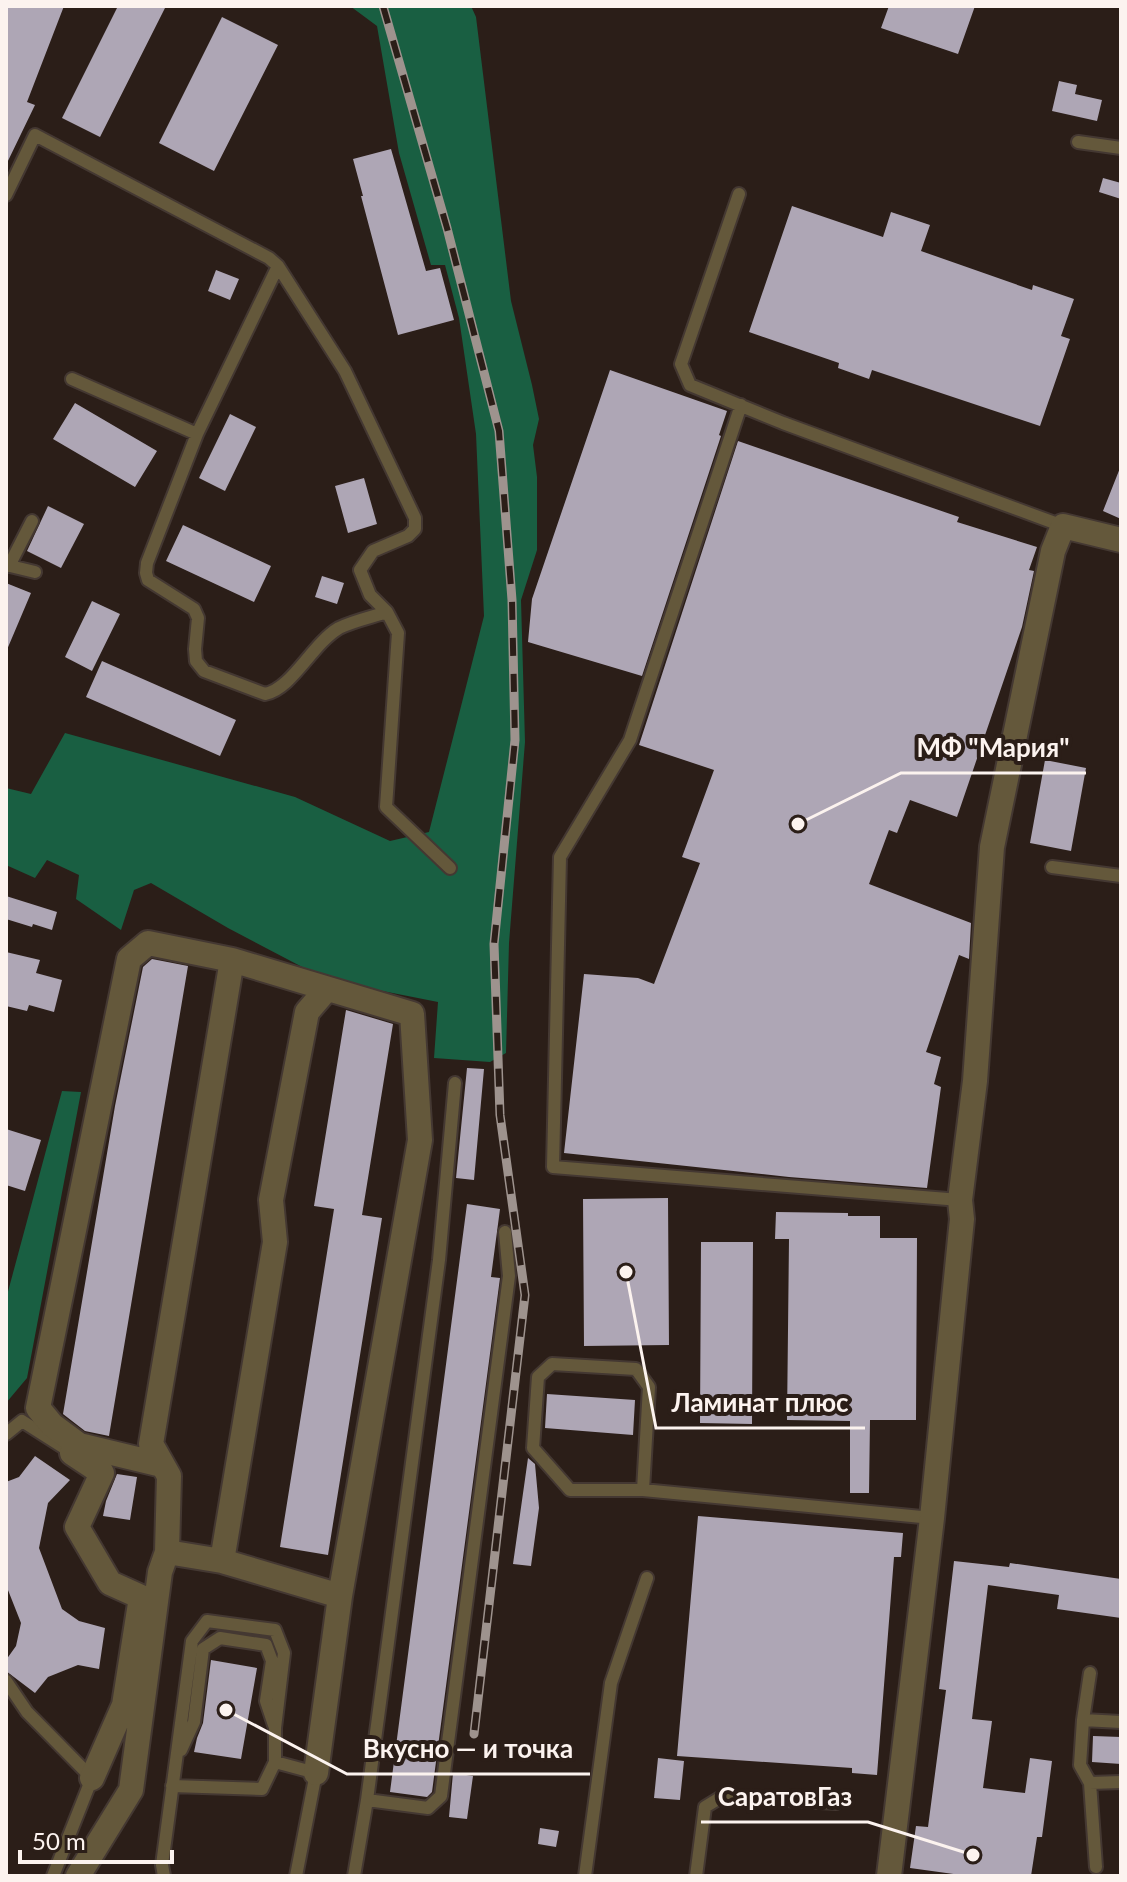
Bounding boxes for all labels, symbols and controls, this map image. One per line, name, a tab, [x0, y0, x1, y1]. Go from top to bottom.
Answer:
callout: МФ "Мария"	[901, 723, 1086, 773]
text: МФ "Мария"	[917, 731, 1069, 763]
callout: Ламинат плюс	[656, 1378, 865, 1428]
text: Ламинат плюс	[670, 1386, 849, 1418]
callout: Вкусно — и точка	[347, 1724, 590, 1774]
text: Вкусно — и точка	[363, 1732, 573, 1764]
callout: СаратовГаз	[701, 1772, 868, 1822]
text: СаратовГаз	[718, 1780, 852, 1812]
scale bar	[20, 1814, 172, 1864]
text: 50 m	[32, 1826, 86, 1855]

